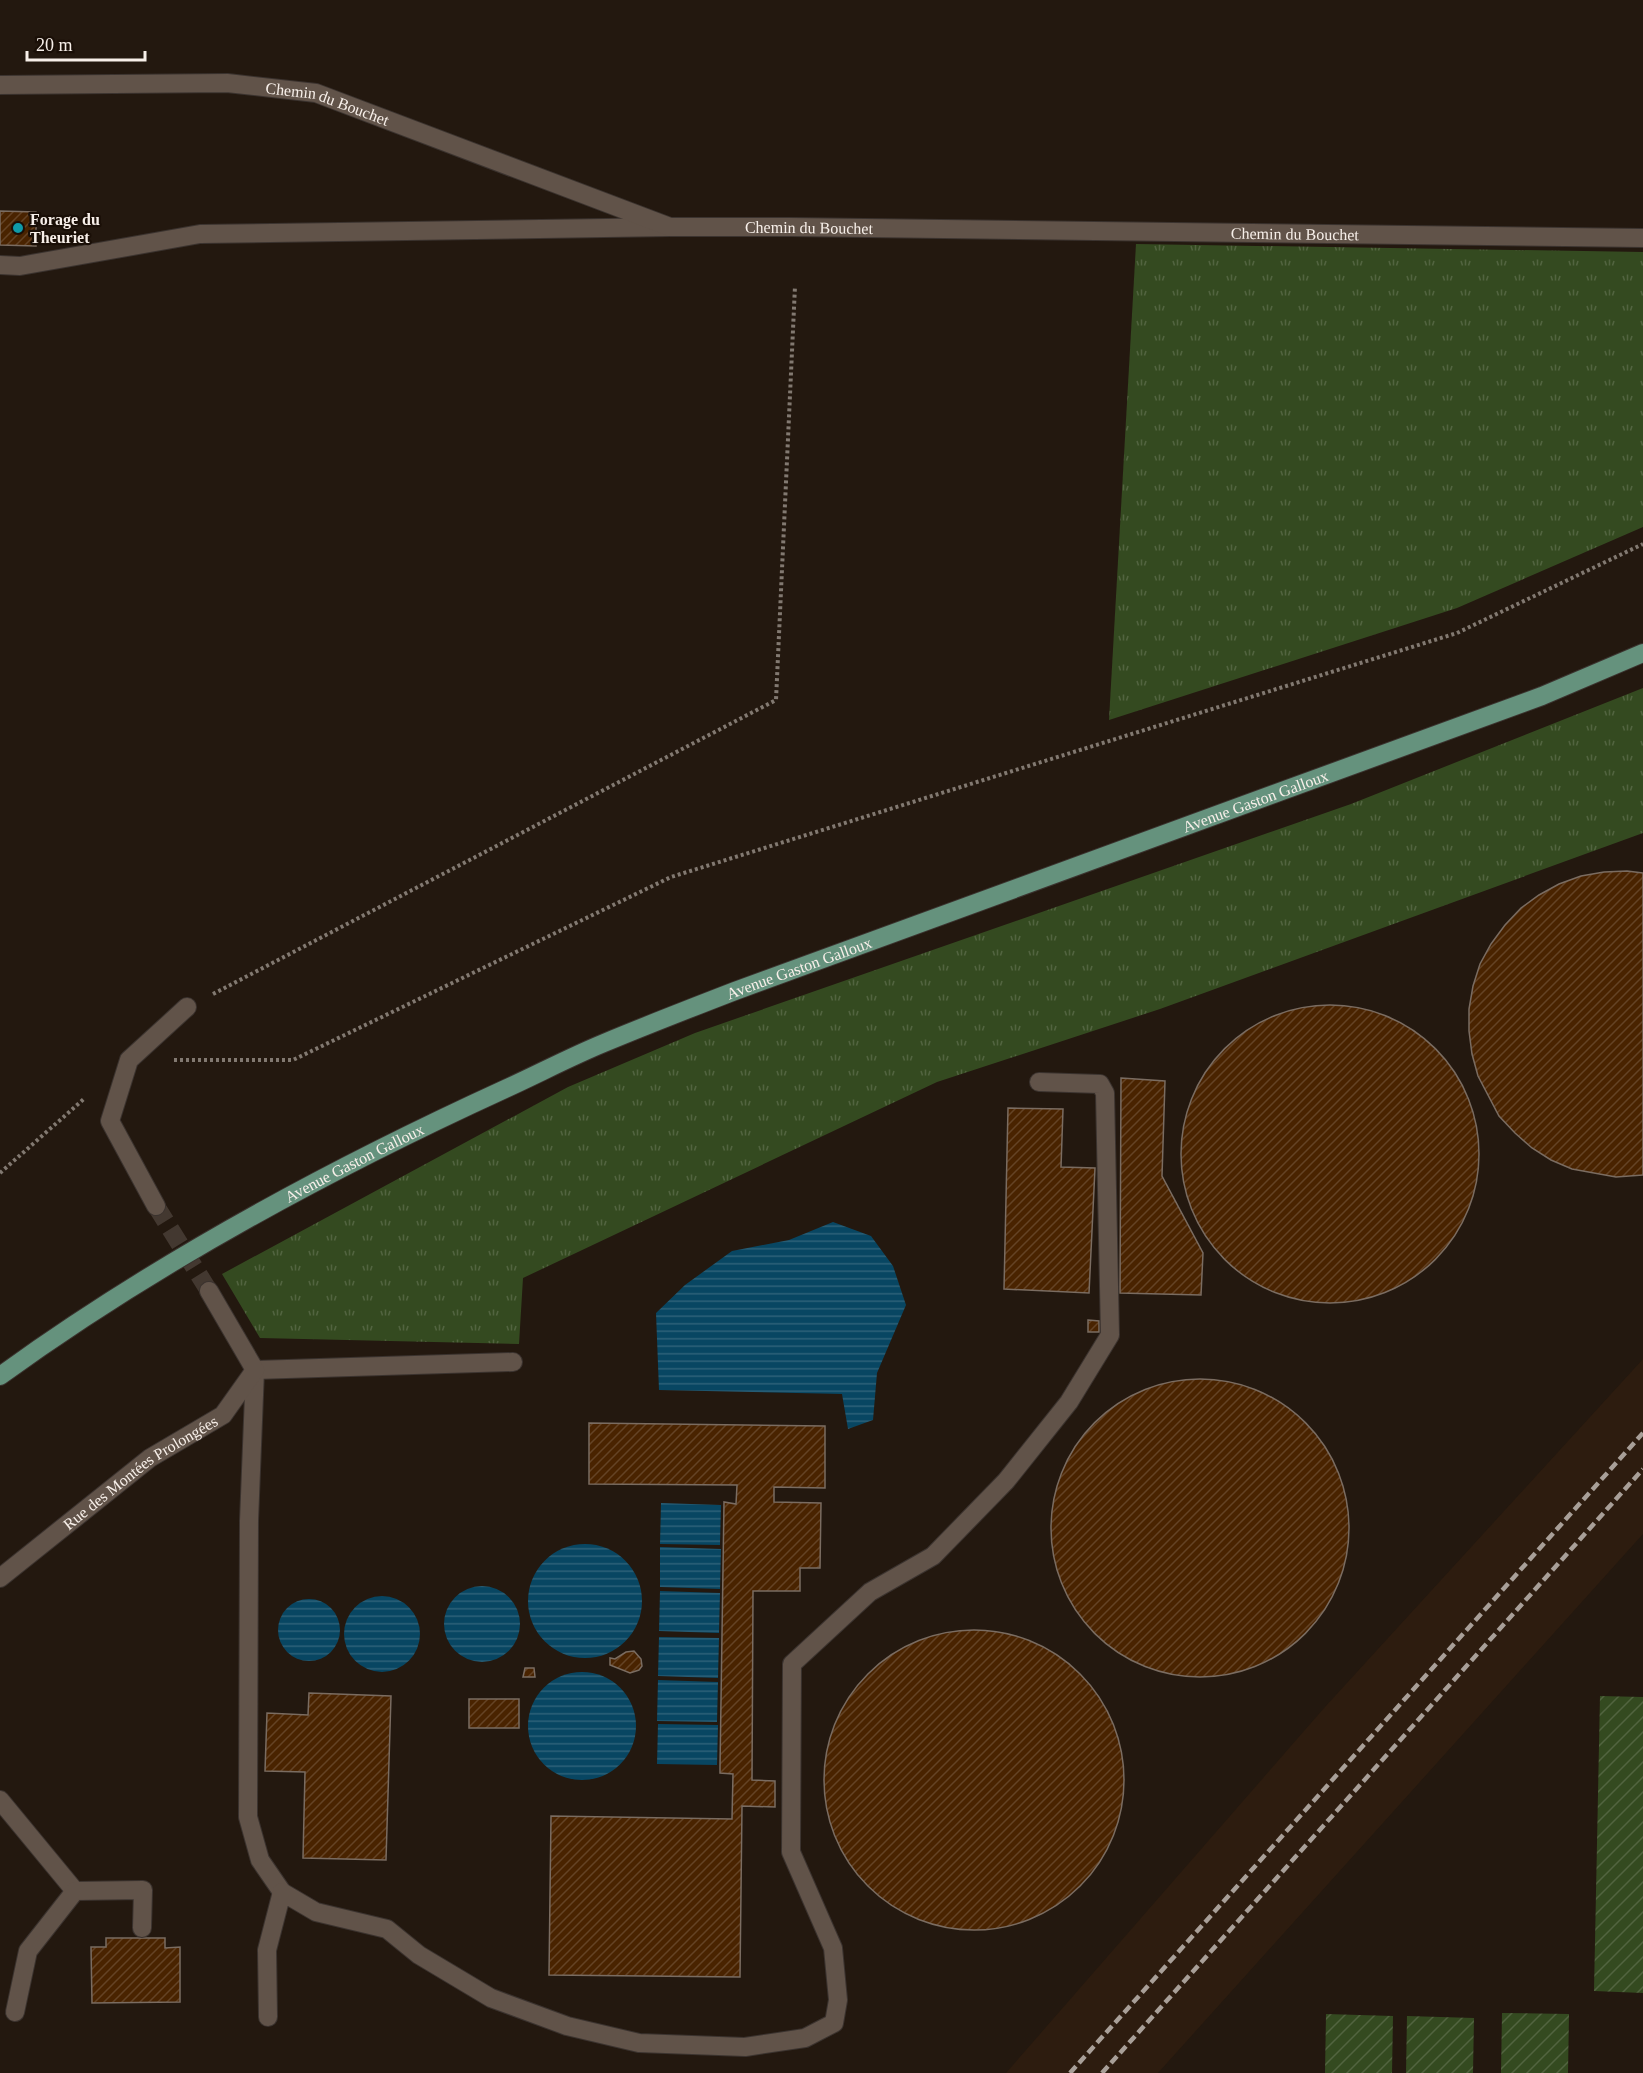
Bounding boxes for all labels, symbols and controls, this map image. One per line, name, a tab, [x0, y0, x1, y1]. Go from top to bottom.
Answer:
scale bar	[27, 24, 146, 62]
text: 20 m	[36, 35, 73, 55]
street label: Chemin du Bouchet	[265, 79, 392, 129]
place label: Forage du Theuriet	[30, 211, 100, 246]
street label: Chemin du Bouchet	[745, 219, 874, 237]
marker: Forage du Theuriet	[11, 221, 25, 235]
street label: Chemin du Bouchet	[1231, 225, 1360, 243]
street label: Avenue Gaston Galloux	[1181, 767, 1331, 836]
street label: Avenue Gaston Galloux	[724, 934, 874, 1003]
street label: Avenue Gaston Galloux	[282, 1121, 427, 1206]
street label: Rue des Montées Prolongées	[60, 1412, 221, 1533]

